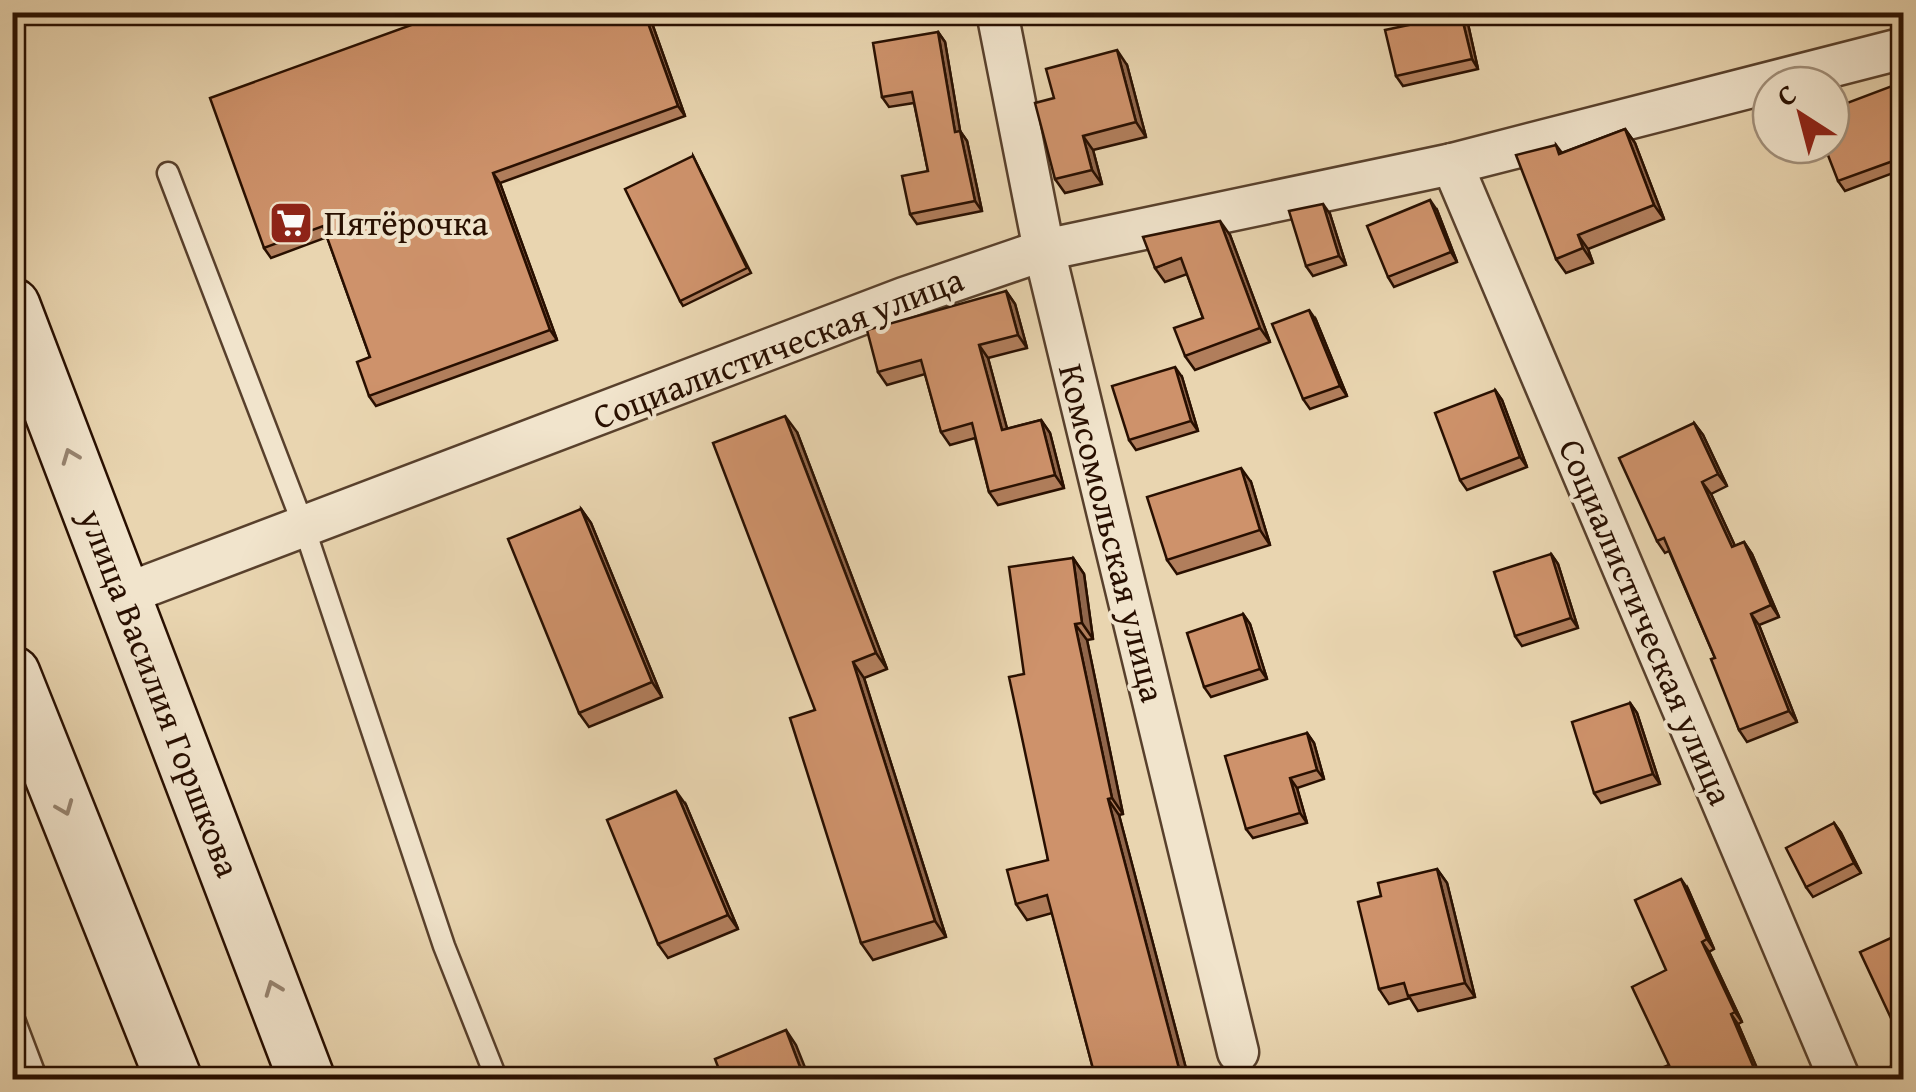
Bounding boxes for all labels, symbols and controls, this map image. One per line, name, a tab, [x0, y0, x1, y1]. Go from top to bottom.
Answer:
north arrow	[1751, 65, 1851, 165]
text: С	[1768, 73, 1804, 116]
place label: Пятёрочка	[324, 197, 488, 248]
supermarket icon: Пятёрочка	[268, 200, 314, 246]
street label: Социалистическая улица	[585, 253, 971, 442]
street label: Комсомольская улица	[1046, 358, 1179, 708]
street label: Социалистическая улица	[1546, 431, 1747, 813]
one-way arrow	[61, 448, 81, 465]
street label: улица Василия Горшкова	[66, 500, 254, 885]
one-way arrow	[53, 798, 73, 816]
one-way arrow	[264, 981, 284, 998]

